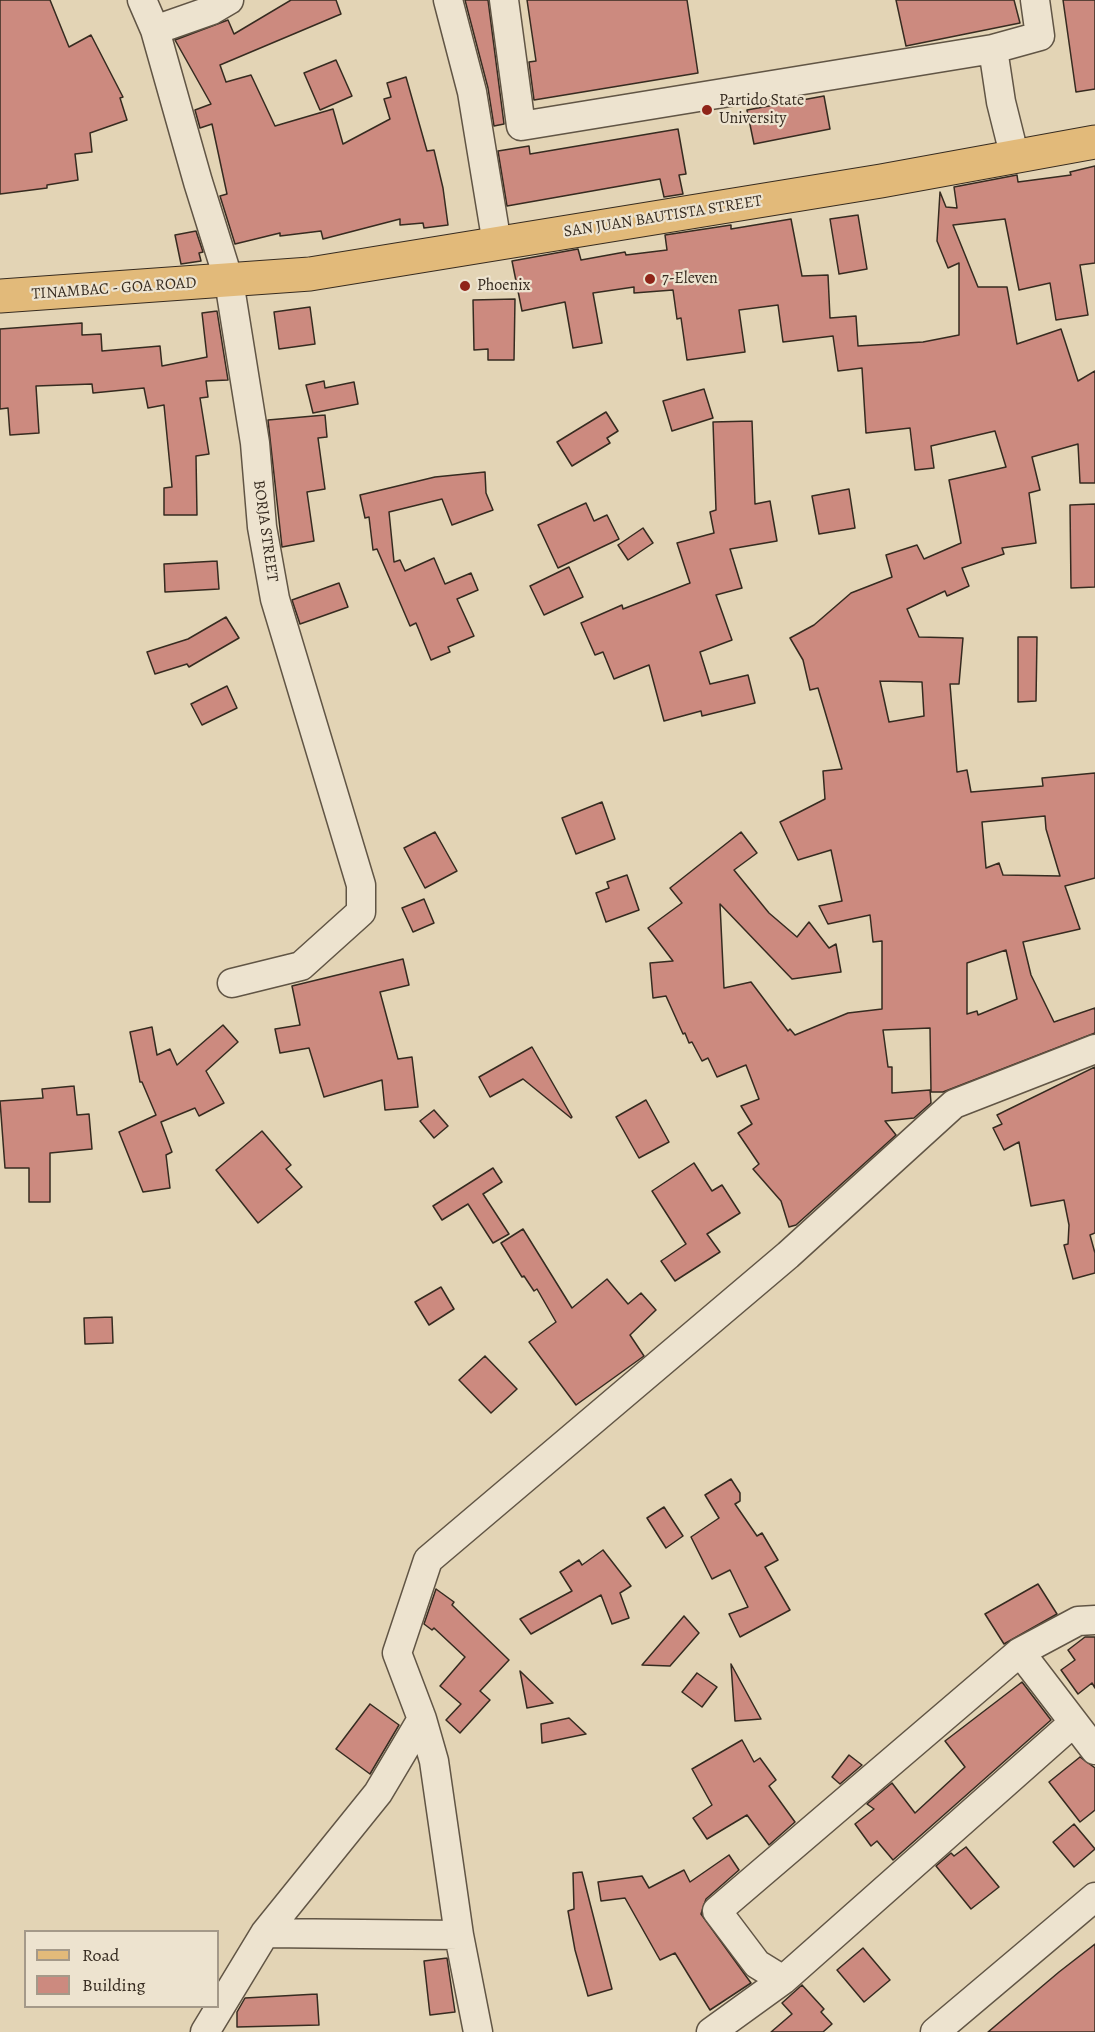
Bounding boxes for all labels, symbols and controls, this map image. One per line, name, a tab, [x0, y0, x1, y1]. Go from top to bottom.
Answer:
place label: Partido State University	[719, 91, 804, 129]
marker: Partido State University	[700, 103, 714, 117]
street label: SAN JUAN BAUTISTA STREET	[562, 192, 764, 242]
place label: 7-Eleven	[662, 269, 718, 289]
marker: 7-Eleven	[643, 272, 657, 286]
street label: TINAMBAC - GOA ROAD	[31, 274, 197, 304]
place label: Phoenix	[477, 276, 530, 296]
marker: Phoenix	[458, 279, 472, 293]
street label: BORJA STREET	[248, 479, 282, 583]
legend	[24, 1930, 219, 2008]
text: Road	[82, 1943, 119, 1967]
text: Building	[82, 1973, 146, 1997]

